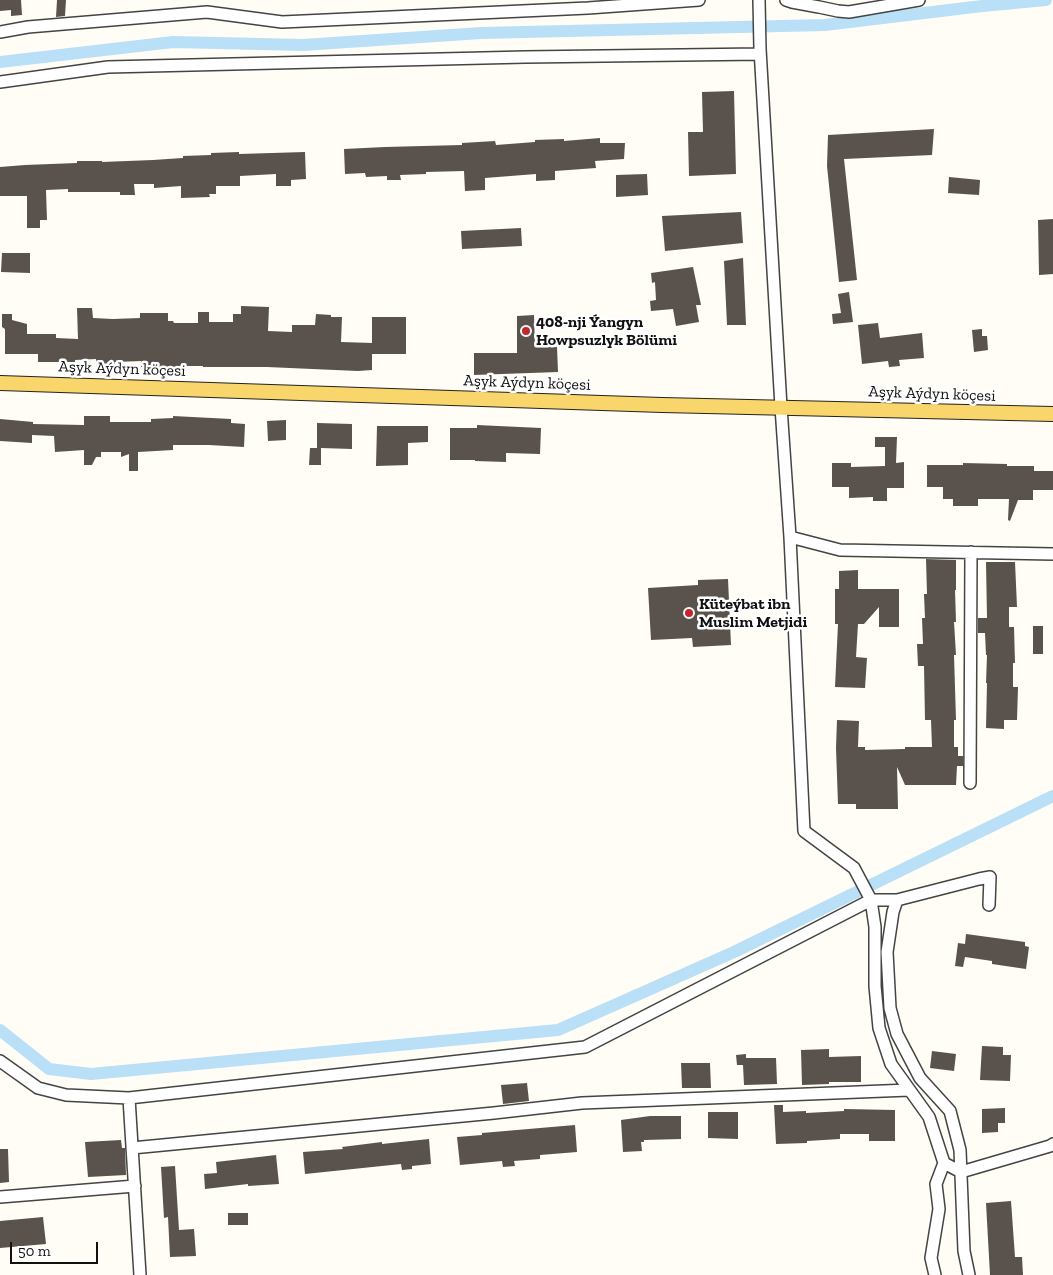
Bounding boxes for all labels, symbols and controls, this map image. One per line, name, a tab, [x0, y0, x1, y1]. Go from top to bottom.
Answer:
place label: 408-nji Ýangyn Howpsuzlyk Bölümi	[536, 312, 677, 350]
marker: 408-nji Ýangyn Howpsuzlyk Bölümi	[520, 325, 532, 337]
street label: Aşyk Aýdyn köçesi	[58, 357, 186, 381]
street label: Aşyk Aýdyn köçesi	[463, 371, 591, 395]
street label: Aşyk Aýdyn köçesi	[868, 382, 996, 406]
place label: Küteýbat ibn Muslim Metjidi	[699, 594, 807, 632]
marker: Küteýbat ibn Muslim Metjidi	[683, 607, 695, 619]
scale bar	[12, 1232, 100, 1264]
text: 50 m	[18, 1242, 51, 1260]

